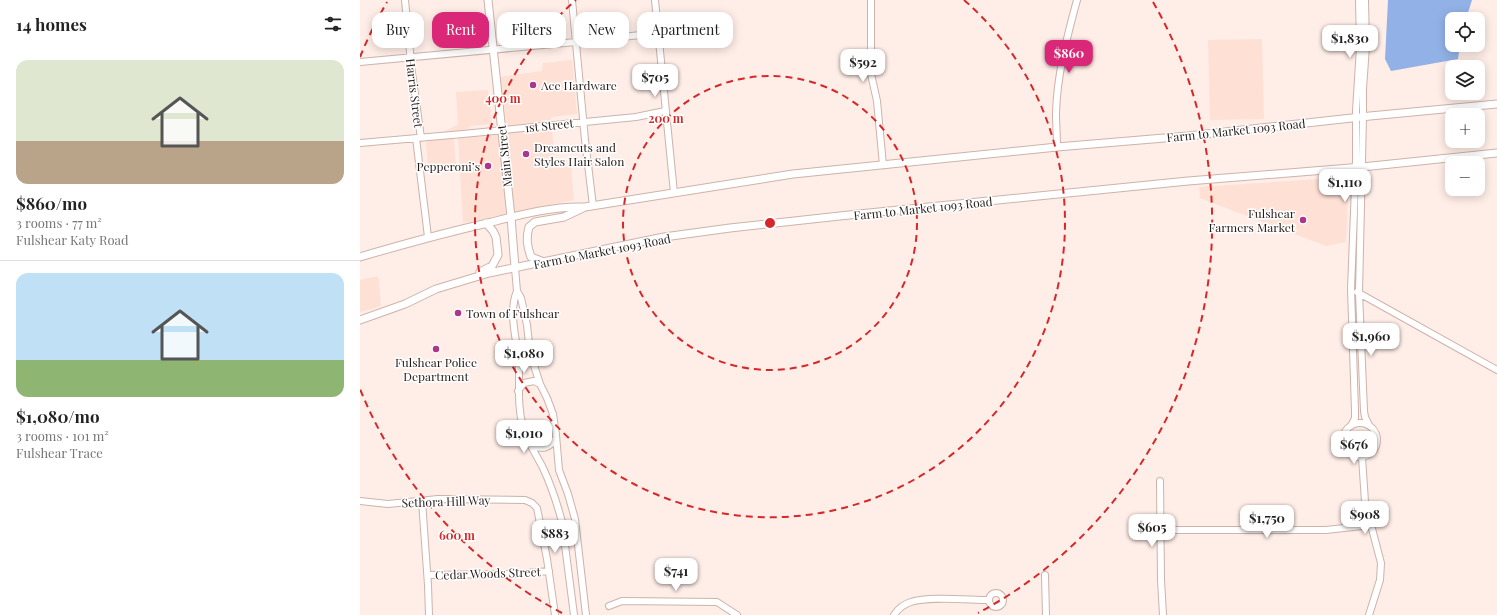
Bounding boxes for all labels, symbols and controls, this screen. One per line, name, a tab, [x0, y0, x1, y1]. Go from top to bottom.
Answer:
chip: Buy	[372, 12, 424, 48]
chip: Rent	[432, 12, 489, 48]
chip: Filters	[497, 12, 566, 48]
chip: New	[574, 12, 629, 48]
chip: Apartment	[637, 12, 733, 48]
map controls	[1445, 12, 1485, 196]
button: locate	[1445, 12, 1485, 52]
text: 14 homes	[16, 13, 87, 35]
icon: filters	[322, 13, 344, 35]
pin: $1,830	[1317, 25, 1383, 59]
text: $1,830	[1331, 29, 1369, 46]
pin: $860	[1045, 40, 1093, 74]
text: $860	[1054, 44, 1084, 61]
pin: $592	[839, 49, 887, 83]
text: $592	[849, 53, 877, 70]
street label: Harris Street	[403, 57, 427, 129]
button: layers	[1445, 60, 1485, 100]
pin: $705	[631, 64, 679, 98]
text: $705	[641, 68, 669, 85]
place label: Ace Hardware	[540, 77, 617, 93]
marker: Ace Hardware	[528, 80, 538, 90]
icon: home	[144, 86, 216, 158]
text: 400 m	[485, 90, 521, 106]
button: +	[1445, 108, 1485, 148]
text: 200 m	[648, 110, 684, 126]
street label: 1st Street	[524, 114, 575, 136]
street label: Farm to Market 1093 Road	[1166, 115, 1306, 145]
street label: Main Street	[493, 123, 515, 188]
place label: Dreamcuts and Styles Hair Salon	[534, 139, 624, 169]
marker: Dreamcuts and Styles Hair Salon	[521, 149, 531, 159]
button: −	[1445, 156, 1485, 196]
place label: Pepperoni’s	[417, 158, 480, 174]
marker: Pepperoni’s	[483, 161, 493, 171]
pin: $1,110	[1312, 169, 1378, 203]
text: $1,110	[1328, 173, 1362, 190]
text: $860/mo	[16, 192, 87, 214]
street label: Farm to Market 1093 Road	[853, 193, 993, 223]
place label: Fulshear Farmers Market	[1209, 205, 1296, 235]
text: 3 rooms · 77 m²	[16, 214, 102, 231]
marker: Fulshear Farmers Market	[1298, 215, 1308, 225]
centre of rings	[763, 216, 777, 230]
street label: Farm to Market 1093 Road	[532, 230, 672, 272]
text: Fulshear Katy Road	[16, 231, 129, 248]
icon: home	[144, 299, 216, 371]
place label: Town of Fulshear	[466, 305, 560, 321]
marker: Town of Fulshear	[453, 308, 463, 318]
pin: $1,960	[1338, 323, 1404, 357]
text: $1,960	[1352, 327, 1390, 344]
pin: $1,080	[491, 340, 557, 374]
marker: Fulshear Police Department	[431, 344, 441, 354]
text: $1,080	[504, 344, 544, 361]
place label: Fulshear Police Department	[395, 354, 477, 384]
text: $1,080/mo	[16, 405, 100, 427]
pin: $1,010	[491, 420, 557, 454]
text: $1,010	[505, 424, 543, 441]
text: 3 rooms · 101 m²	[16, 427, 109, 444]
pin: $676	[1330, 431, 1378, 465]
text: $676	[1340, 435, 1368, 452]
text: Fulshear Trace	[16, 444, 103, 461]
street label: Sethora Hill Way	[401, 491, 491, 511]
pin: $908	[1341, 501, 1389, 535]
pin: $1,750	[1234, 505, 1300, 539]
text: $908	[1350, 505, 1380, 522]
text: $1,750	[1249, 509, 1285, 526]
pin: $605	[1128, 514, 1176, 548]
text: $605	[1137, 518, 1167, 535]
pin: $883	[531, 520, 579, 554]
text: $883	[541, 524, 569, 541]
text: 600 m	[439, 527, 475, 543]
pin: $741	[652, 558, 700, 592]
text: $741	[664, 562, 688, 579]
street label: Cedar Woods Street	[435, 563, 542, 583]

